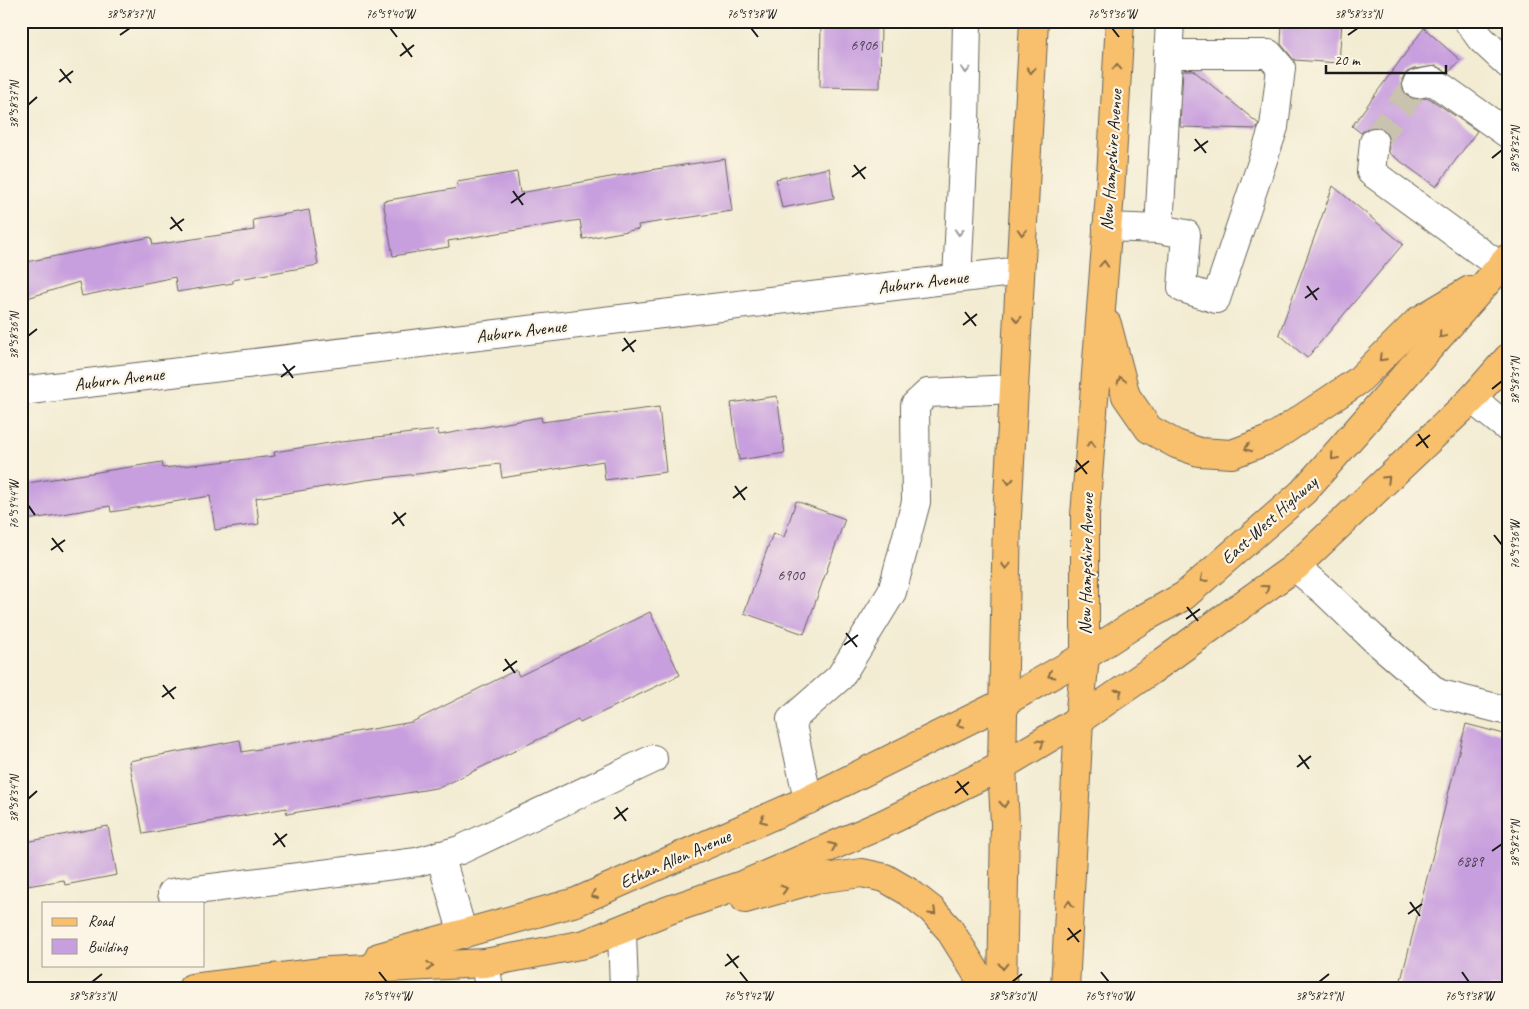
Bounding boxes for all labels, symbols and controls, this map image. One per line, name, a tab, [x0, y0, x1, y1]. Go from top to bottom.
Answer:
text: 38°58'37"N	[106, 6, 155, 22]
text: 76°59'40"W	[366, 6, 417, 22]
text: 76°59'38"W	[727, 6, 778, 22]
text: 76°59'36"W	[1088, 6, 1139, 22]
text: 38°58'33"N	[1334, 6, 1383, 22]
house number: 6906	[850, 36, 879, 55]
scale bar	[1326, 42, 1446, 74]
text: 20 m	[1334, 51, 1361, 70]
one-way arrow	[1112, 63, 1123, 71]
one-way arrow	[961, 66, 971, 74]
one-way arrow	[1026, 66, 1037, 74]
text: 38°58'37"N	[6, 80, 22, 129]
street label: New Hampshire Avenue	[1095, 88, 1127, 231]
text: 38°58'32"N	[1507, 125, 1523, 174]
one-way arrow	[1017, 228, 1028, 236]
one-way arrow	[954, 229, 964, 237]
one-way arrow	[1098, 260, 1109, 268]
street label: Auburn Avenue	[877, 265, 970, 298]
text: 38°58'36"N	[6, 311, 22, 360]
street label: Auburn Avenue	[475, 314, 568, 347]
one-way arrow	[1012, 315, 1023, 323]
one-way arrow	[1438, 329, 1447, 338]
one-way arrow	[1378, 352, 1387, 361]
text: 38°58'31"N	[1507, 356, 1523, 405]
street label: Auburn Avenue	[73, 362, 166, 395]
one-way arrow	[1117, 376, 1127, 385]
one-way arrow	[1085, 440, 1096, 448]
one-way arrow	[1244, 442, 1253, 452]
one-way arrow	[1332, 451, 1340, 460]
street label: East-West Highway	[1216, 470, 1323, 569]
one-way arrow	[1381, 476, 1390, 485]
text: 76°59'44"W	[6, 478, 22, 529]
one-way arrow	[1003, 478, 1014, 486]
street label: New Hampshire Avenue	[1074, 492, 1098, 635]
text: 76°59'36"W	[1507, 518, 1523, 569]
one-way arrow	[1001, 562, 1011, 570]
house number: 6900	[777, 566, 806, 585]
one-way arrow	[1199, 574, 1208, 583]
one-way arrow	[1260, 585, 1270, 594]
one-way arrow	[1047, 669, 1056, 679]
one-way arrow	[1114, 689, 1123, 698]
one-way arrow	[956, 718, 965, 728]
one-way arrow	[1035, 739, 1044, 749]
text: 38°58'34"N	[6, 774, 22, 823]
one-way arrow	[999, 800, 1009, 808]
one-way arrow	[759, 813, 768, 824]
text: 38°58'29"N	[1507, 819, 1523, 868]
street label: Ethan Allen Avenue	[616, 824, 735, 893]
one-way arrow	[828, 841, 837, 852]
house number: 6889	[1456, 852, 1485, 871]
one-way arrow	[779, 884, 787, 894]
one-way arrow	[590, 888, 599, 899]
one-way arrow	[1064, 900, 1075, 908]
legend	[42, 902, 205, 966]
one-way arrow	[927, 906, 936, 915]
text: Road	[88, 912, 115, 931]
text: Building	[88, 938, 128, 957]
one-way arrow	[426, 961, 434, 971]
one-way arrow	[998, 963, 1008, 971]
text: 38°58'33"N	[68, 988, 117, 1004]
text: 76°59'44"W	[363, 988, 414, 1004]
text: 76°59'42"W	[724, 988, 775, 1004]
text: 38°58'30"N	[988, 988, 1037, 1004]
text: 76°59'40"W	[1085, 988, 1136, 1004]
text: 38°58'29"N	[1295, 988, 1344, 1004]
text: 76°59'38"W	[1445, 988, 1496, 1004]

